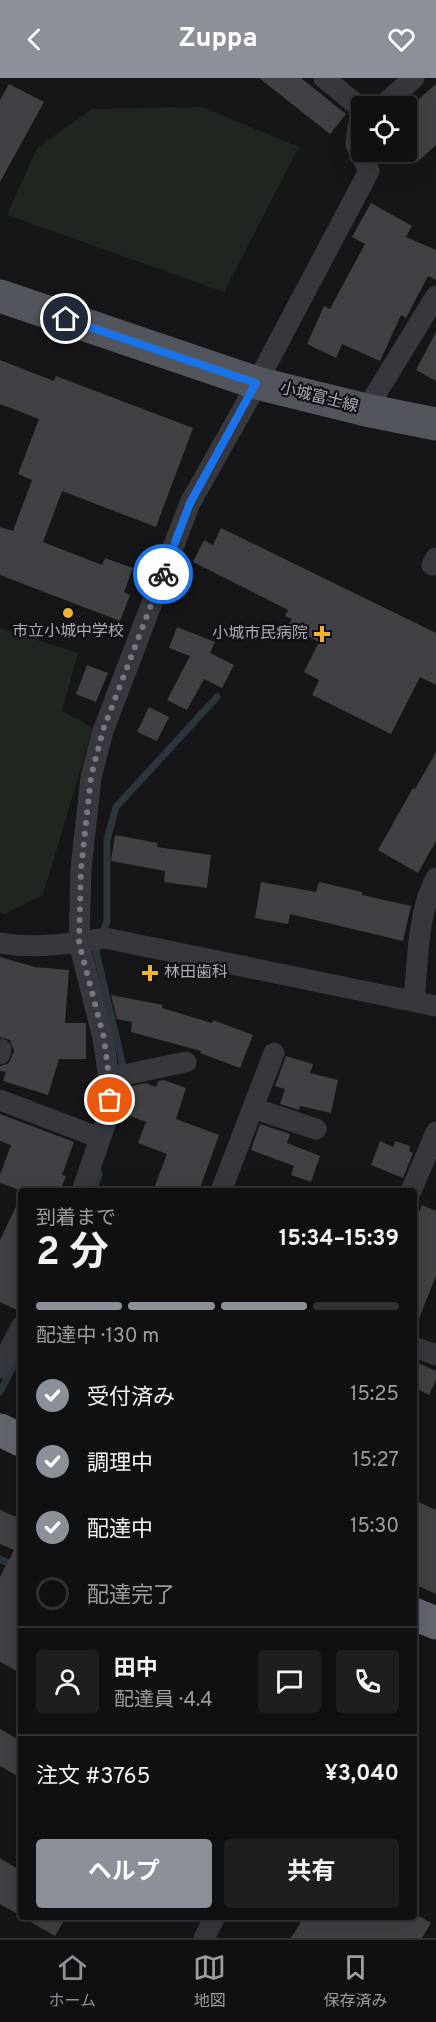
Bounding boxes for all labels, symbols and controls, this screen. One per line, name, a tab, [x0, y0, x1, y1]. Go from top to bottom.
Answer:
text: Zuppa	[178, 22, 258, 56]
icon: back	[18, 23, 51, 56]
icon: heart	[385, 23, 418, 56]
map controls	[351, 96, 417, 162]
button: locate	[351, 96, 417, 162]
pin	[40, 293, 91, 344]
icon: home	[49, 302, 82, 335]
street label: 小城富士線	[278, 379, 360, 417]
courier	[133, 544, 193, 604]
icon: bike	[147, 558, 180, 591]
marker: 市立小城中学校	[61, 606, 75, 620]
place label: 市立小城中学校	[12, 622, 124, 642]
place label: 小城市民病院	[212, 624, 308, 644]
marker: 小城市民病院	[313, 625, 331, 643]
place label: 林田歯科	[164, 963, 228, 983]
marker: 林田歯科	[141, 964, 159, 982]
pin	[84, 1074, 135, 1125]
icon: bag	[93, 1083, 126, 1116]
text: 到着まで	[36, 1206, 116, 1232]
text: 15:34–15:39	[279, 1226, 399, 1253]
text: 2 分	[36, 1230, 109, 1279]
text: 配達中 · 130 m	[36, 1324, 159, 1350]
icon: check	[36, 1379, 69, 1412]
text: 15:25	[350, 1382, 399, 1408]
text: 受付済み	[87, 1385, 175, 1412]
icon: check	[36, 1445, 69, 1478]
text: 15:27	[352, 1448, 399, 1474]
text: 調理中	[87, 1451, 153, 1478]
icon: check	[36, 1511, 69, 1544]
text: 15:30	[350, 1514, 399, 1540]
text: 配達中	[87, 1517, 153, 1544]
text: 配達完了	[87, 1583, 175, 1610]
button: person	[36, 1650, 99, 1713]
button: chat	[258, 1650, 321, 1713]
button: phone	[336, 1650, 399, 1713]
text: 田中	[114, 1656, 158, 1683]
text: 配達員 · 4.4	[114, 1688, 213, 1714]
text: ¥3,040	[324, 1761, 399, 1788]
text: 注文 #3765	[36, 1764, 150, 1791]
button: ヘルプ	[36, 1839, 212, 1908]
button: 共有	[224, 1839, 399, 1908]
tab: ホーム	[49, 1951, 96, 2012]
tab: 地図	[193, 1951, 226, 2012]
tab: 保存済み	[323, 1951, 387, 2012]

